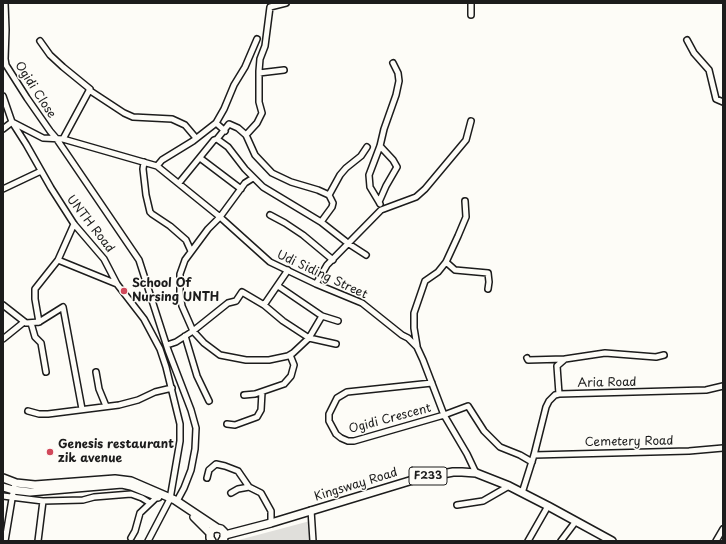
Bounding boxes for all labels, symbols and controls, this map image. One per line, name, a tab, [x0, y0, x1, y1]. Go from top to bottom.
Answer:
street label: Ogidi Close	[11, 59, 59, 121]
street label: UNTH Road	[63, 192, 117, 256]
street label: Udi Siding Street	[274, 248, 370, 302]
place label: School Of Nursing UNTH	[132, 277, 219, 305]
marker: School Of Nursing UNTH	[119, 286, 129, 296]
street label: Aria Road	[577, 375, 637, 391]
street label: Ogidi Crescent	[347, 401, 433, 437]
street label: Cemetery Road	[584, 434, 674, 450]
place label: Genesis restaurant zik avenue	[58, 438, 174, 466]
marker: Genesis restaurant zik avenue	[45, 447, 55, 457]
street label: Kingsway Road	[313, 466, 399, 504]
road number: F233	[409, 467, 447, 485]

